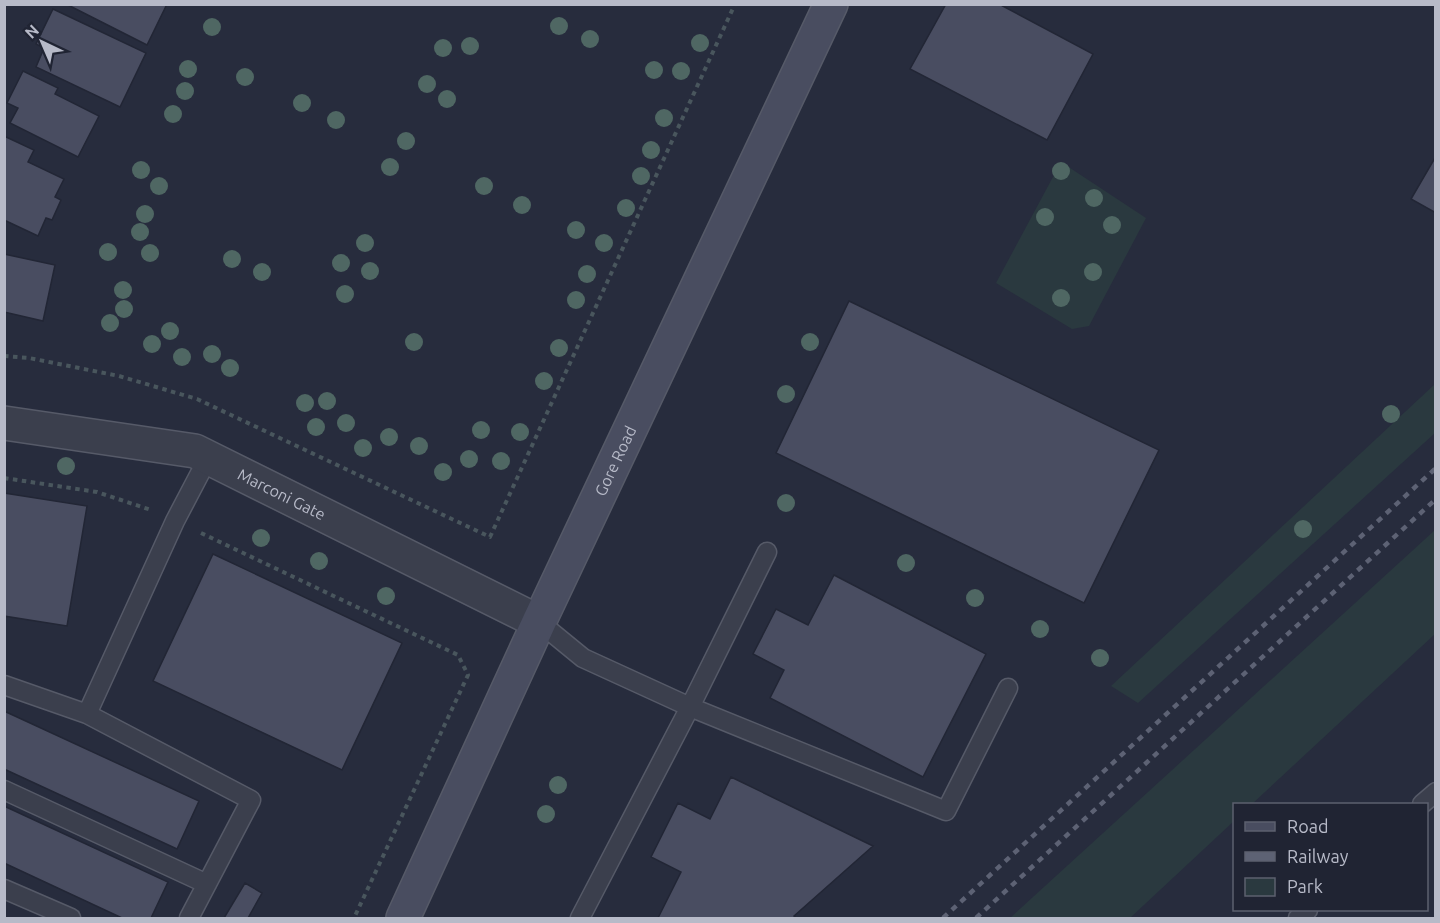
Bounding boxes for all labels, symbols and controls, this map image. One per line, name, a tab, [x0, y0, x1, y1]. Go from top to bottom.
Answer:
north arrow	[12, 12, 72, 72]
text: N	[21, 21, 42, 42]
street label: Gore Road	[591, 423, 639, 499]
street label: Marconi Gate	[235, 465, 329, 524]
legend	[1233, 803, 1428, 911]
text: Road	[1287, 816, 1329, 836]
text: Railway	[1287, 846, 1349, 866]
text: Park	[1287, 876, 1323, 896]

